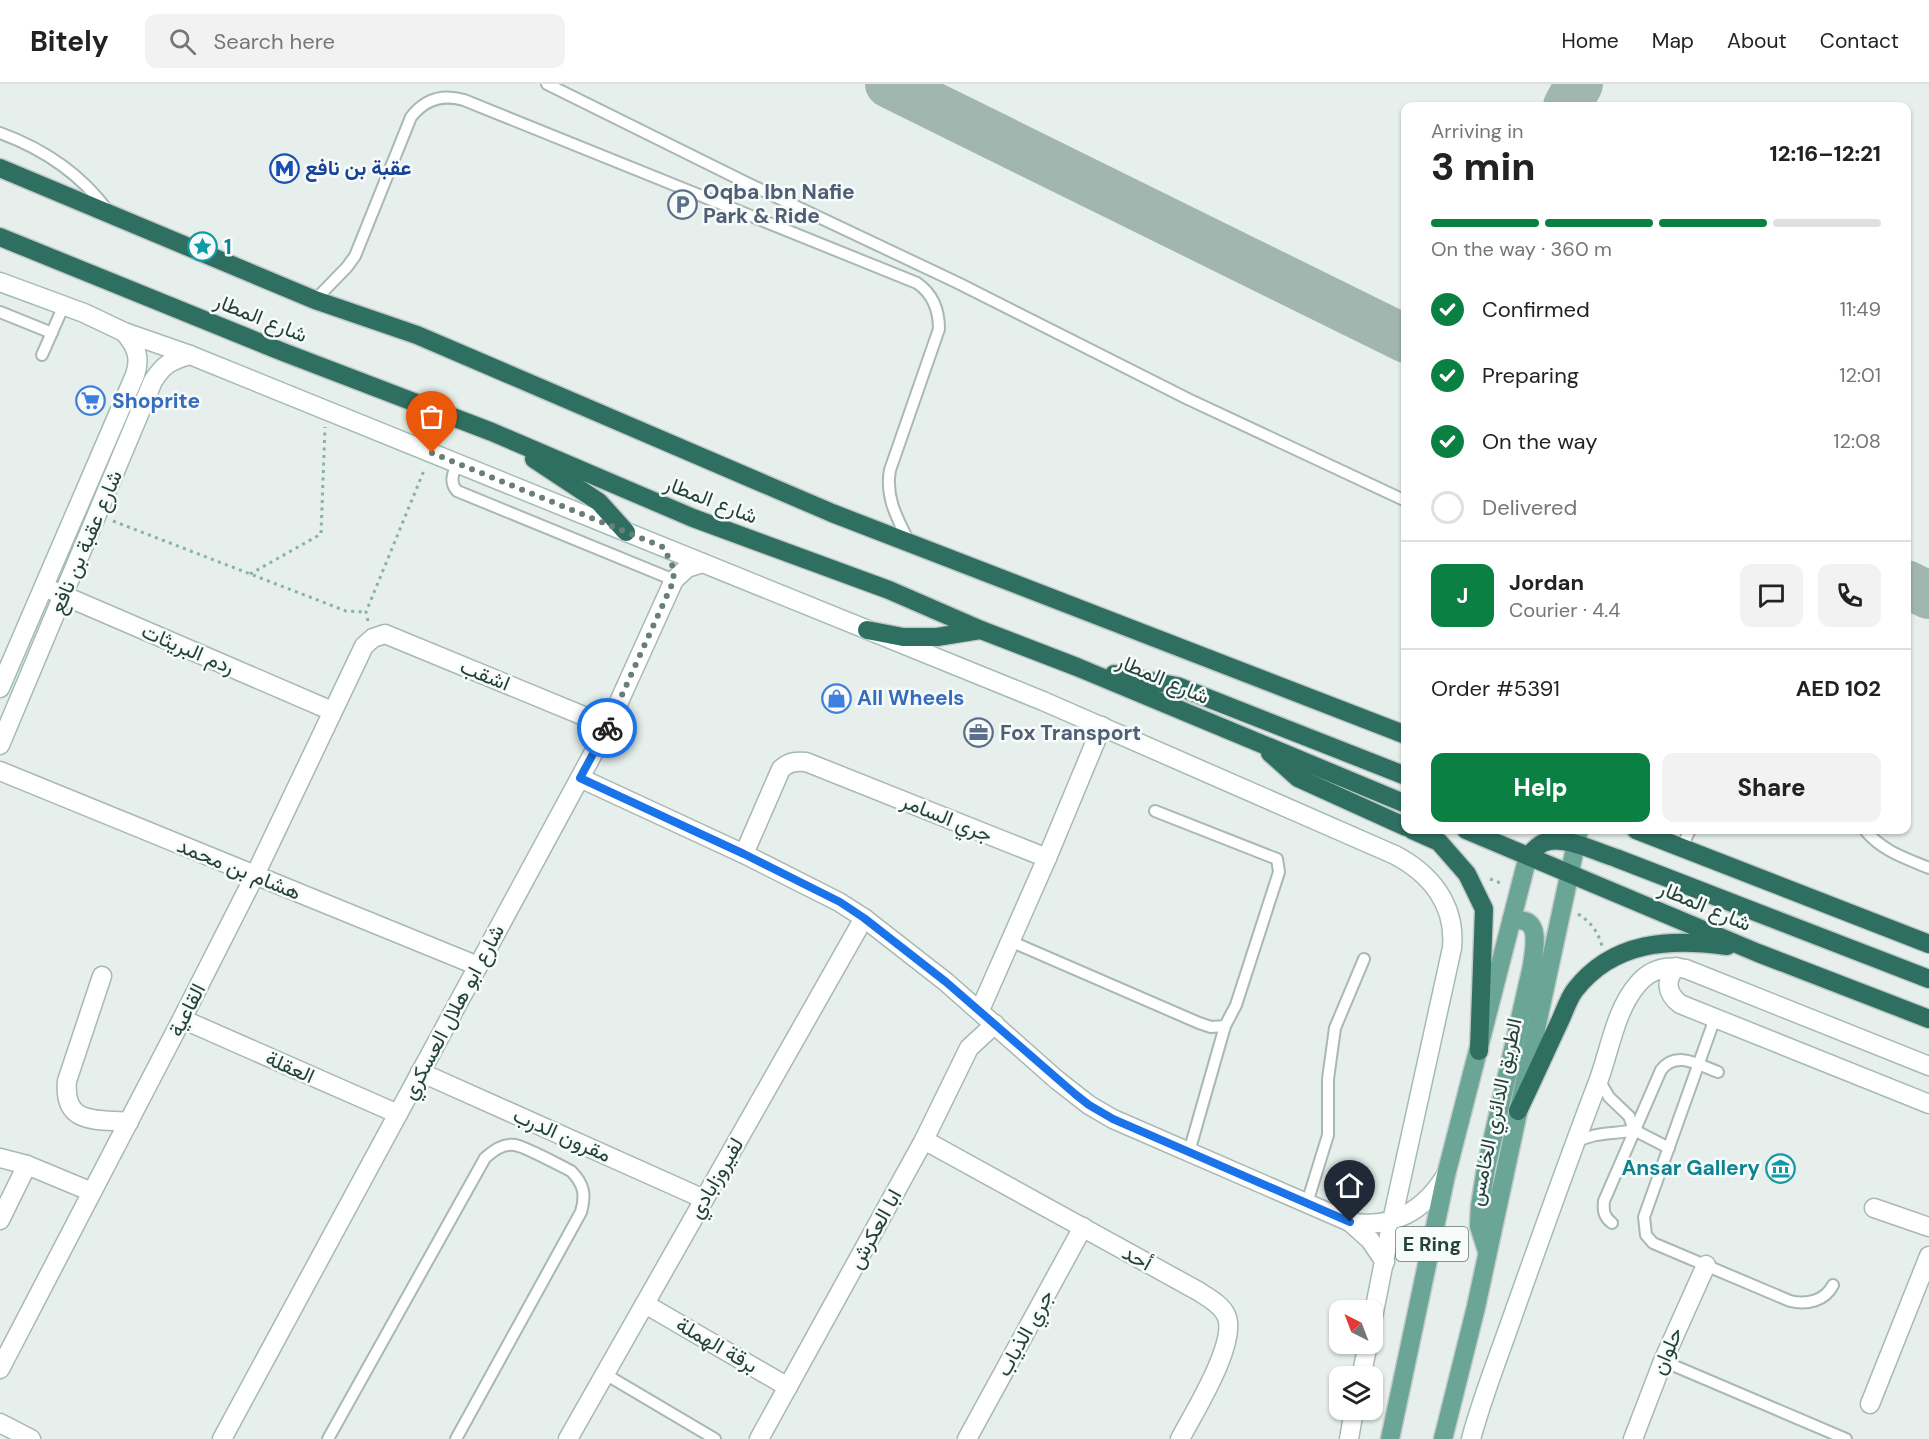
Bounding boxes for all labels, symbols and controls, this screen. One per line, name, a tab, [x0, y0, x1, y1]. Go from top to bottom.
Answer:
search box	[145, 14, 565, 68]
text: Bitely	[30, 23, 109, 60]
icon: search	[166, 25, 199, 58]
text: Search here	[214, 27, 335, 56]
text: Home	[1561, 27, 1619, 55]
text: Map	[1652, 27, 1694, 55]
text: About	[1727, 27, 1787, 55]
text: Contact	[1820, 27, 1899, 55]
text: Arriving in	[1431, 118, 1523, 144]
text: 12:16–12:21	[1770, 139, 1881, 168]
text: 3 min	[1431, 141, 1536, 192]
metro station icon: عقبة بن نافع	[268, 152, 300, 184]
place label: عقبة بن نافع	[305, 154, 411, 182]
place label: Oqba Ibn Nafie Park & Ride	[703, 178, 855, 230]
parking icon: Oqba Ibn Nafie Park & Ride	[666, 188, 698, 220]
place icon: 1	[187, 231, 219, 263]
place label: 1	[224, 233, 232, 261]
text: On the way · 360 m	[1431, 236, 1612, 262]
street label: شارع المطار	[210, 286, 312, 349]
icon: check	[1431, 293, 1464, 326]
text: Confirmed	[1482, 295, 1590, 324]
text: 11:49	[1840, 296, 1881, 322]
icon: check	[1431, 359, 1464, 392]
text: Preparing	[1482, 361, 1579, 390]
text: 12:01	[1839, 362, 1881, 388]
supermarket icon: Shoprite	[75, 385, 107, 417]
place label: Shoprite	[112, 387, 200, 415]
pin	[406, 391, 457, 453]
icon: bag	[415, 400, 448, 433]
icon: check	[1431, 425, 1464, 458]
text: On the way	[1482, 427, 1597, 456]
text: 12:08	[1833, 428, 1881, 454]
street label: شارع عقبة بن نافع	[43, 466, 129, 618]
street label: شارع المطار	[659, 469, 762, 531]
text: Delivered	[1482, 493, 1577, 522]
button: chat	[1740, 564, 1803, 627]
button: phone	[1818, 564, 1881, 627]
text: Jordan	[1509, 568, 1584, 597]
text: J	[1457, 581, 1468, 610]
text: Courier · 4.4	[1509, 597, 1620, 623]
street label: ردم البريثات	[137, 617, 239, 681]
street label: شارع المطار	[1112, 647, 1213, 711]
street label: اشقب	[456, 652, 514, 698]
text: Order #5391	[1431, 674, 1560, 703]
text: AED 102	[1796, 674, 1881, 703]
shop icon: All Wheels	[820, 682, 852, 714]
place label: All Wheels	[857, 684, 964, 712]
courier	[577, 698, 637, 758]
icon: bike	[591, 712, 624, 745]
office icon: Fox Transport	[963, 717, 995, 749]
place label: Fox Transport	[1000, 719, 1141, 747]
button: Help	[1431, 753, 1650, 822]
button: Share	[1662, 753, 1881, 822]
street label: جري السامر	[895, 787, 997, 852]
street label: هشام بن محمد	[173, 831, 305, 907]
street label: شارع المطار	[1654, 874, 1755, 938]
street label: شارع ابو هلال العسكري	[395, 920, 514, 1106]
street label: القاعية	[162, 979, 212, 1041]
street label: الطريق الدائري الخامس	[1461, 1016, 1532, 1209]
street label: العقلة	[261, 1044, 319, 1090]
street label: مقرون الدرب	[509, 1101, 615, 1169]
street label: لفيروزابادي	[682, 1132, 753, 1225]
museum icon: Ansar Gallery	[1765, 1152, 1797, 1184]
place label: Ansar Gallery	[1621, 1154, 1760, 1182]
pin	[1324, 1160, 1375, 1222]
icon: home	[1333, 1169, 1366, 1202]
street label: ابا العكرش	[842, 1184, 908, 1274]
road number: E Ring	[1396, 1227, 1468, 1261]
street label: أحد	[1117, 1238, 1157, 1278]
street label: جري الذياب	[990, 1285, 1063, 1383]
north arrow	[1329, 1300, 1383, 1354]
map controls	[1329, 1300, 1383, 1420]
street label: برقة الهملة	[671, 1310, 763, 1380]
street label: حلوان	[1645, 1323, 1689, 1379]
button: layers	[1329, 1366, 1383, 1420]

